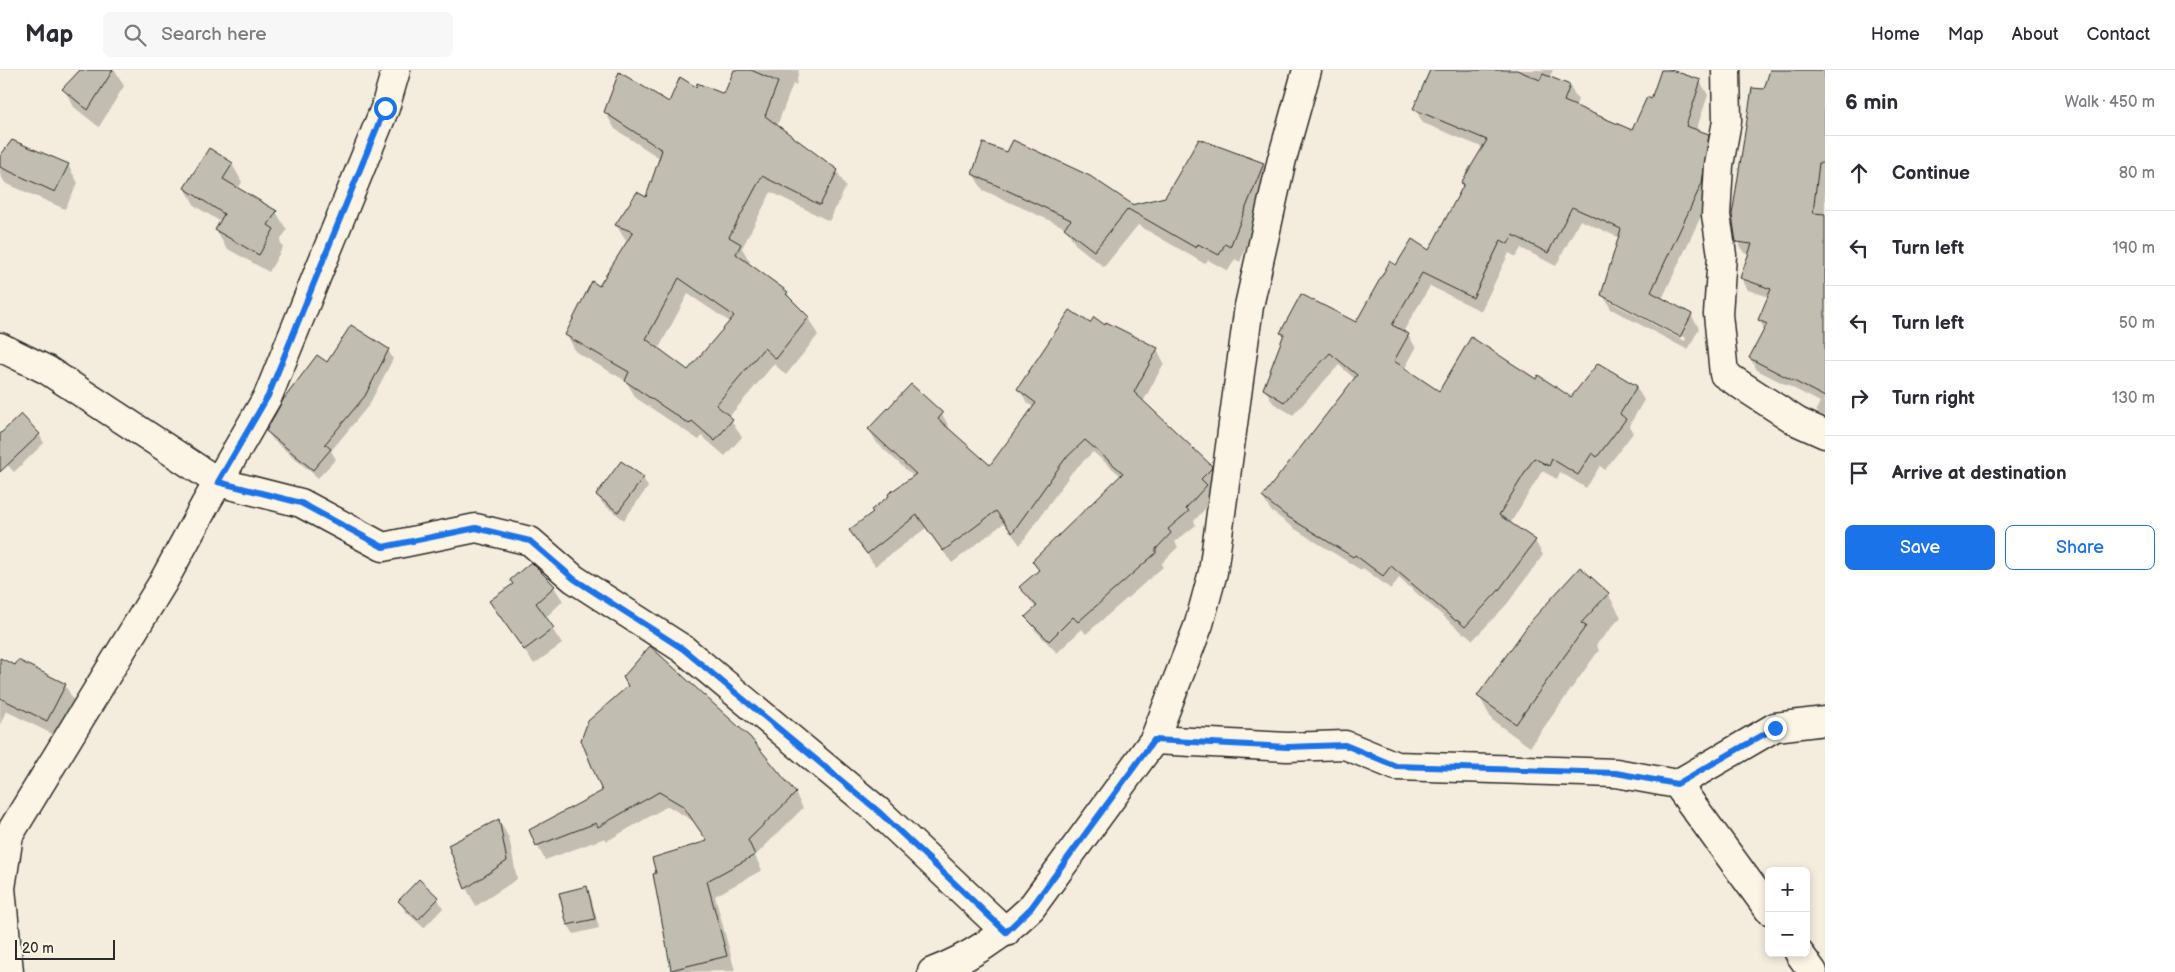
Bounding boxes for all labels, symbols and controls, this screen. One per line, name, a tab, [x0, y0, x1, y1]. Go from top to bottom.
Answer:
search box	[103, 12, 453, 57]
text: Map	[25, 20, 73, 49]
icon: search	[121, 21, 149, 49]
text: Search here	[161, 23, 267, 46]
text: Home	[1871, 24, 1920, 45]
text: Map	[1948, 24, 1984, 45]
text: About	[2012, 24, 2059, 45]
text: Contact	[2087, 24, 2150, 45]
text: 6 min	[1845, 90, 1898, 115]
text: Walk · 450 m	[2065, 93, 2155, 112]
route start	[374, 97, 397, 120]
icon: ahead	[1845, 159, 1873, 187]
text: Continue	[1892, 162, 1970, 185]
text: 80 m	[2119, 164, 2155, 183]
icon: left	[1845, 234, 1873, 262]
text: Turn left	[1892, 237, 1964, 260]
text: 190 m	[2113, 239, 2155, 258]
icon: left	[1845, 309, 1873, 337]
text: Turn left	[1892, 312, 1964, 335]
text: 50 m	[2119, 314, 2155, 333]
icon: right	[1845, 384, 1873, 412]
text: Turn right	[1892, 387, 1975, 410]
text: 130 m	[2112, 389, 2155, 408]
icon: arrive	[1845, 459, 1873, 487]
text: Arrive at destination	[1892, 462, 2067, 485]
button: Save	[1845, 525, 1995, 570]
button: Share	[2005, 525, 2155, 570]
route end	[1764, 717, 1787, 740]
map controls	[1765, 867, 1810, 957]
button: +	[1765, 867, 1810, 912]
button: −	[1765, 912, 1810, 957]
scale bar	[15, 937, 115, 960]
text: 20 m	[22, 940, 54, 957]

